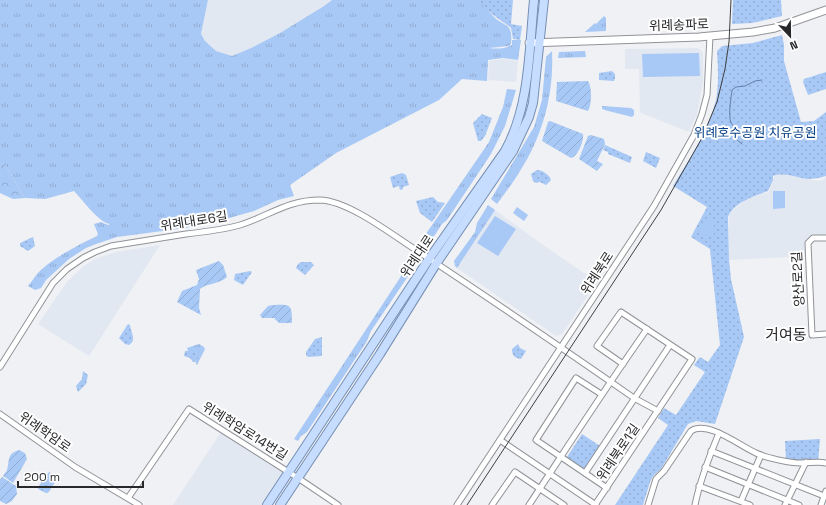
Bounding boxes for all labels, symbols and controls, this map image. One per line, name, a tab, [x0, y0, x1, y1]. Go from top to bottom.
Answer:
street label: 위례송파로	[649, 15, 709, 35]
north arrow	[770, 16, 810, 56]
text: N	[788, 37, 800, 53]
park label: 위례호수공원 치유공원	[694, 124, 816, 141]
street label: 위례대로6길	[159, 207, 229, 235]
street label: 위례대로	[397, 231, 437, 281]
street label: 위례북로	[577, 248, 617, 298]
street label: 양산로2길	[788, 251, 808, 307]
district label: 거여동	[765, 325, 807, 344]
street label: 위례학암로14번길	[199, 398, 291, 464]
street label: 위례학암로	[16, 408, 74, 456]
street label: 위례북로1길	[593, 420, 643, 484]
scale bar	[18, 463, 143, 489]
text: 200 m	[24, 469, 60, 485]

